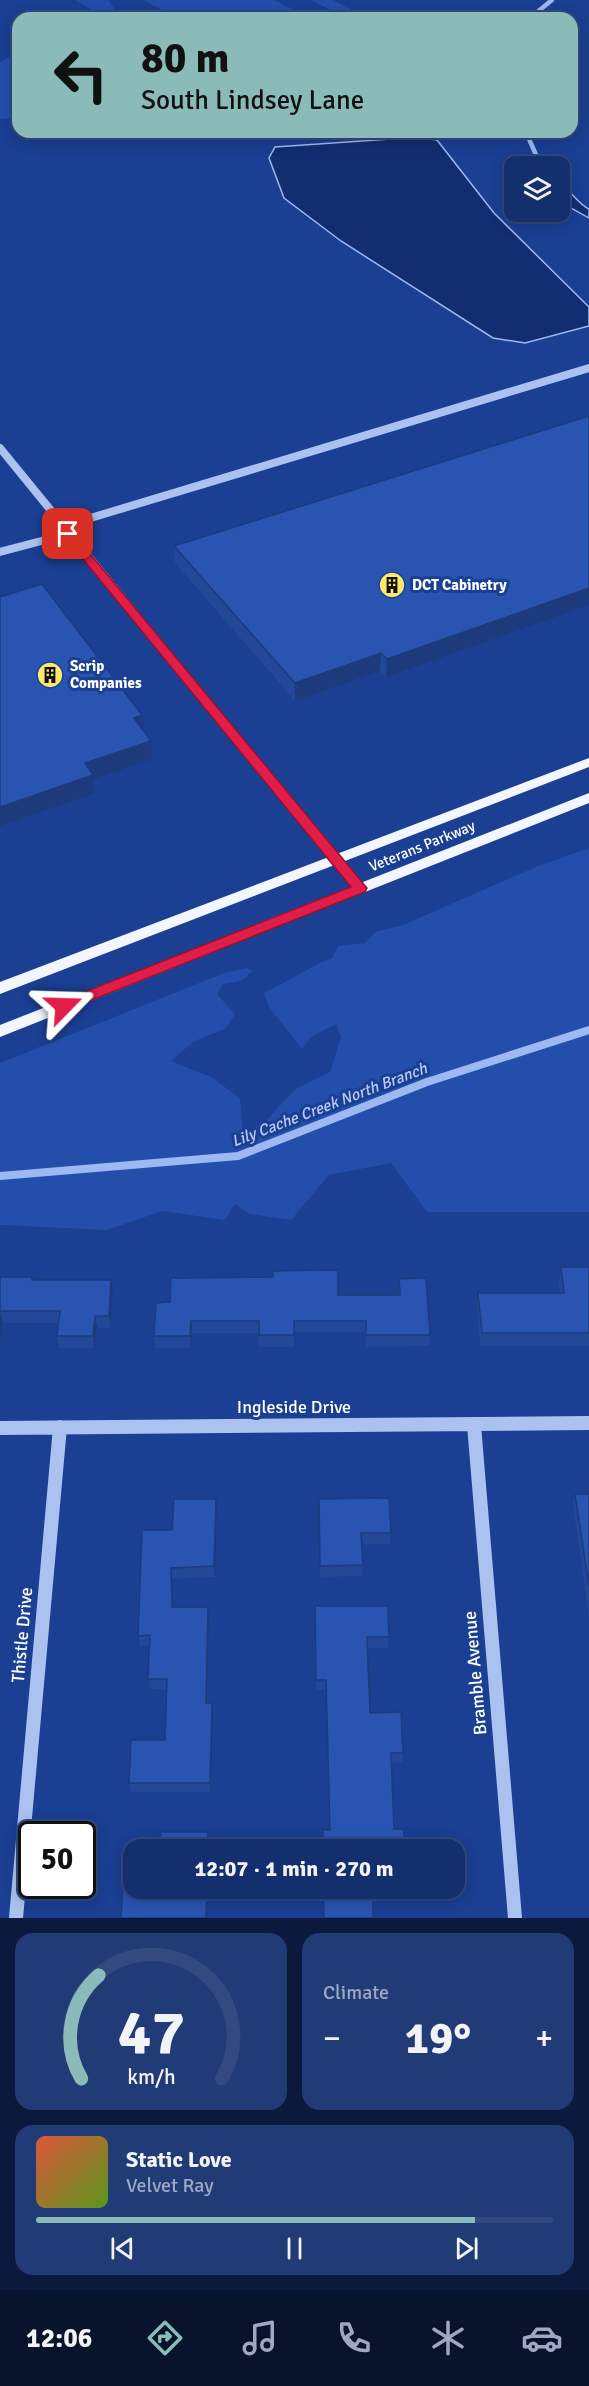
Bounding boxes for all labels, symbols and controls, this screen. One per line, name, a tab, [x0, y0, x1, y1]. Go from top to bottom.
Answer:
text: 80 m	[141, 33, 230, 84]
icon: left	[42, 36, 120, 114]
text: South Lindsey Lane	[141, 84, 364, 117]
map controls	[504, 156, 570, 222]
button: layers	[504, 156, 570, 222]
pin	[42, 508, 93, 559]
icon: arrive	[51, 517, 84, 550]
building icon: DCT Cabinetry	[377, 570, 407, 600]
place label: DCT Cabinetry	[412, 576, 507, 594]
place label: Scrip Companies	[70, 657, 142, 692]
building icon: Scrip Companies	[35, 660, 65, 690]
street label: Veterans Parkway	[366, 816, 478, 876]
position arrow	[32, 974, 96, 1038]
water label: Lily Cache Creek North Branch	[229, 1058, 431, 1151]
street label: Ingleside Drive	[237, 1396, 351, 1418]
street label: Thistle Drive	[7, 1586, 37, 1684]
street label: Bramble Avenue	[459, 1610, 491, 1736]
speed limit sign: 50	[18, 1821, 96, 1899]
text: 12:07 · 1 min · 270 m	[194, 1855, 394, 1882]
text: Climate	[323, 1980, 389, 2005]
text: 47	[117, 1994, 185, 2071]
text: 19°	[405, 2011, 471, 2066]
text: −	[323, 2018, 341, 2059]
text: +	[535, 2018, 553, 2059]
text: km/h	[127, 2064, 175, 2090]
text: Static Love	[126, 2146, 232, 2173]
text: Velvet Ray	[126, 2173, 214, 2198]
icon: previous	[106, 2232, 139, 2265]
icon: pause	[278, 2232, 311, 2265]
icon: next	[450, 2232, 483, 2265]
icon: directions	[144, 2317, 186, 2359]
icon: music	[239, 2317, 281, 2359]
icon: phone	[333, 2317, 375, 2359]
icon: climate	[427, 2317, 469, 2359]
icon: car	[521, 2317, 563, 2359]
text: 12:06	[26, 2322, 92, 2355]

